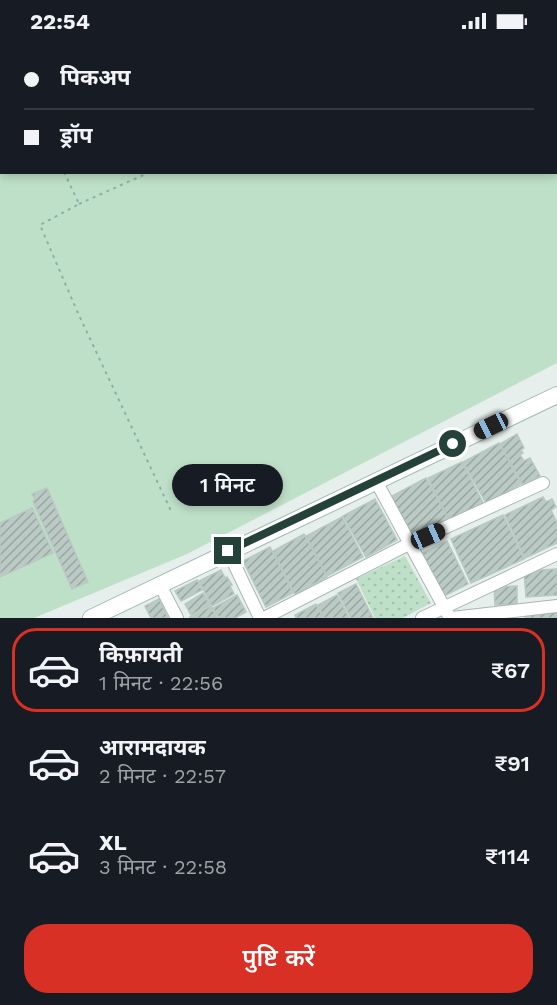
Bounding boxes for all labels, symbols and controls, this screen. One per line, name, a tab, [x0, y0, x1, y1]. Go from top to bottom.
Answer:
text: 22:54	[30, 9, 90, 34]
text: पिकअप	[60, 65, 131, 90]
text: ड्रॉप	[60, 123, 93, 148]
car	[471, 410, 511, 442]
route start	[439, 430, 466, 457]
callout: 1 मिनट	[172, 464, 284, 506]
text: 1 मिनट	[200, 473, 255, 497]
car	[408, 520, 448, 552]
route end	[214, 537, 241, 564]
text: किफ़ायती	[99, 642, 183, 667]
icon: car	[27, 643, 81, 697]
text: ₹67	[491, 658, 530, 683]
text: 1 मिनट · 22:56	[99, 671, 223, 695]
text: आरामदायक	[99, 735, 206, 760]
icon: car	[27, 736, 81, 790]
text: ₹91	[494, 751, 530, 776]
text: 2 मिनट · 22:57	[99, 764, 226, 788]
icon: car	[27, 829, 81, 883]
text: XL	[99, 830, 127, 855]
text: ₹114	[485, 844, 530, 869]
text: 3 मिनट · 22:58	[99, 855, 227, 879]
button: पुष्टि करें	[24, 924, 533, 993]

